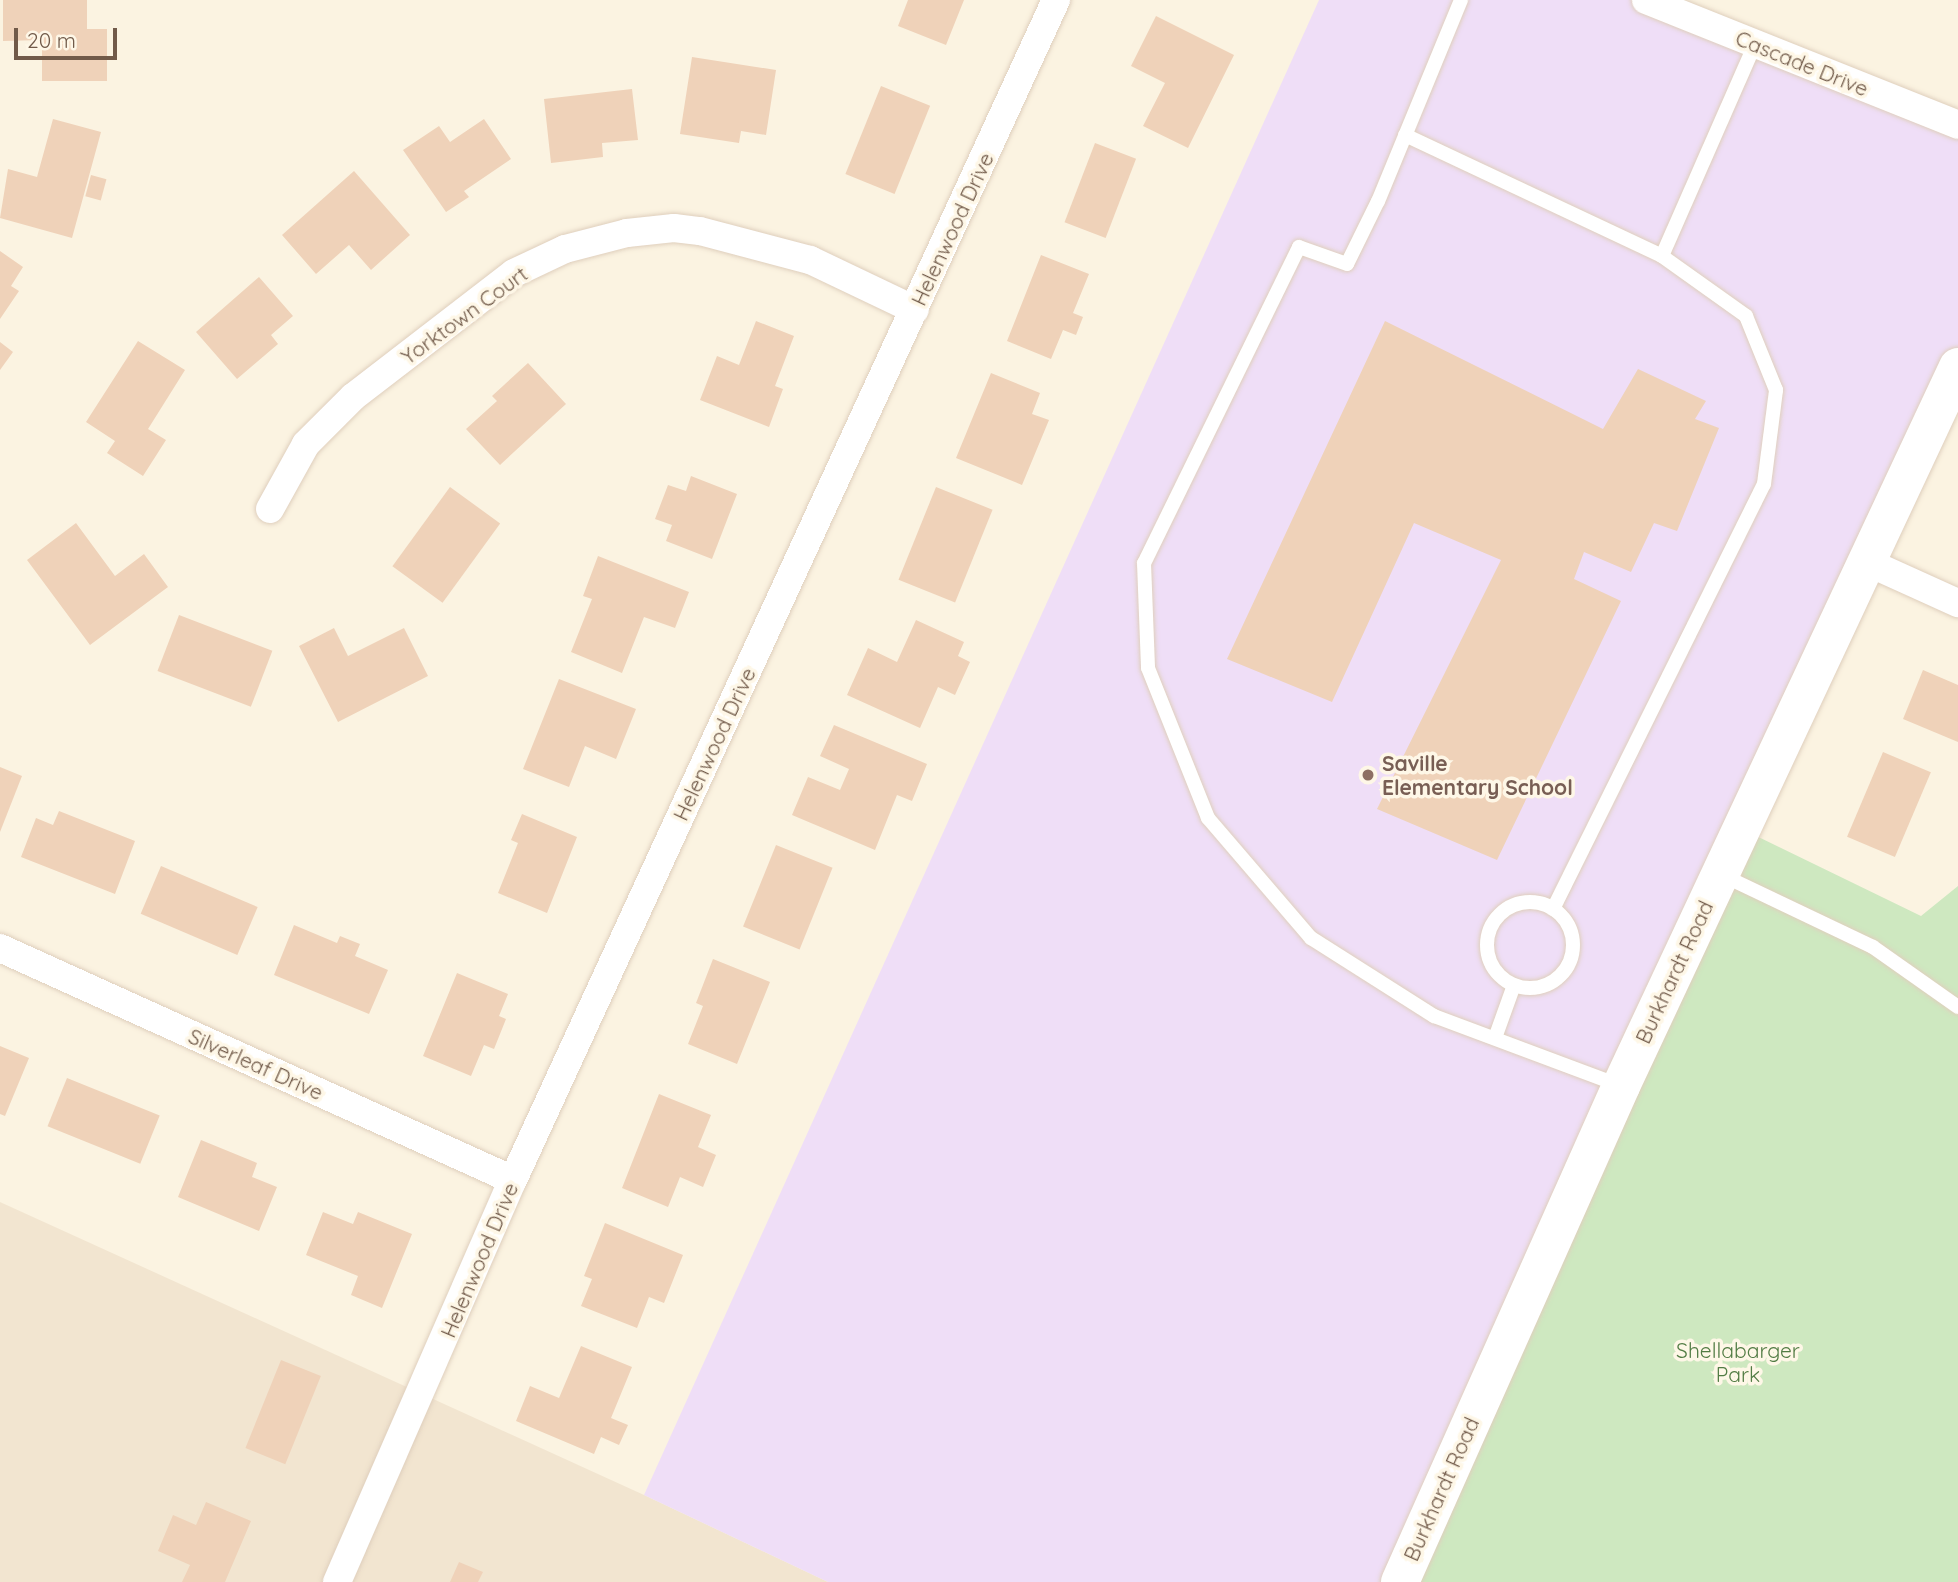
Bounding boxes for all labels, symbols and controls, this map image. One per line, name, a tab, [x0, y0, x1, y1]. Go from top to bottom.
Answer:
scale bar	[18, 14, 121, 58]
street label: Cascade Drive	[1732, 25, 1872, 101]
text: 20 m	[27, 27, 76, 53]
street label: Helenwood Drive	[906, 149, 998, 309]
street label: Yorktown Court	[396, 261, 532, 369]
street label: Helenwood Drive	[668, 664, 760, 824]
place label: Saville Elementary School	[1382, 750, 1573, 800]
marker: Saville Elementary School	[1360, 767, 1376, 783]
street label: Burkhardt Road	[1630, 897, 1718, 1047]
street label: Silverleaf Drive	[185, 1023, 327, 1105]
street label: Helenwood Drive	[435, 1179, 523, 1341]
park label: Shellabarger Park	[1676, 1337, 1800, 1387]
street label: Burkhardt Road	[1398, 1413, 1484, 1565]

